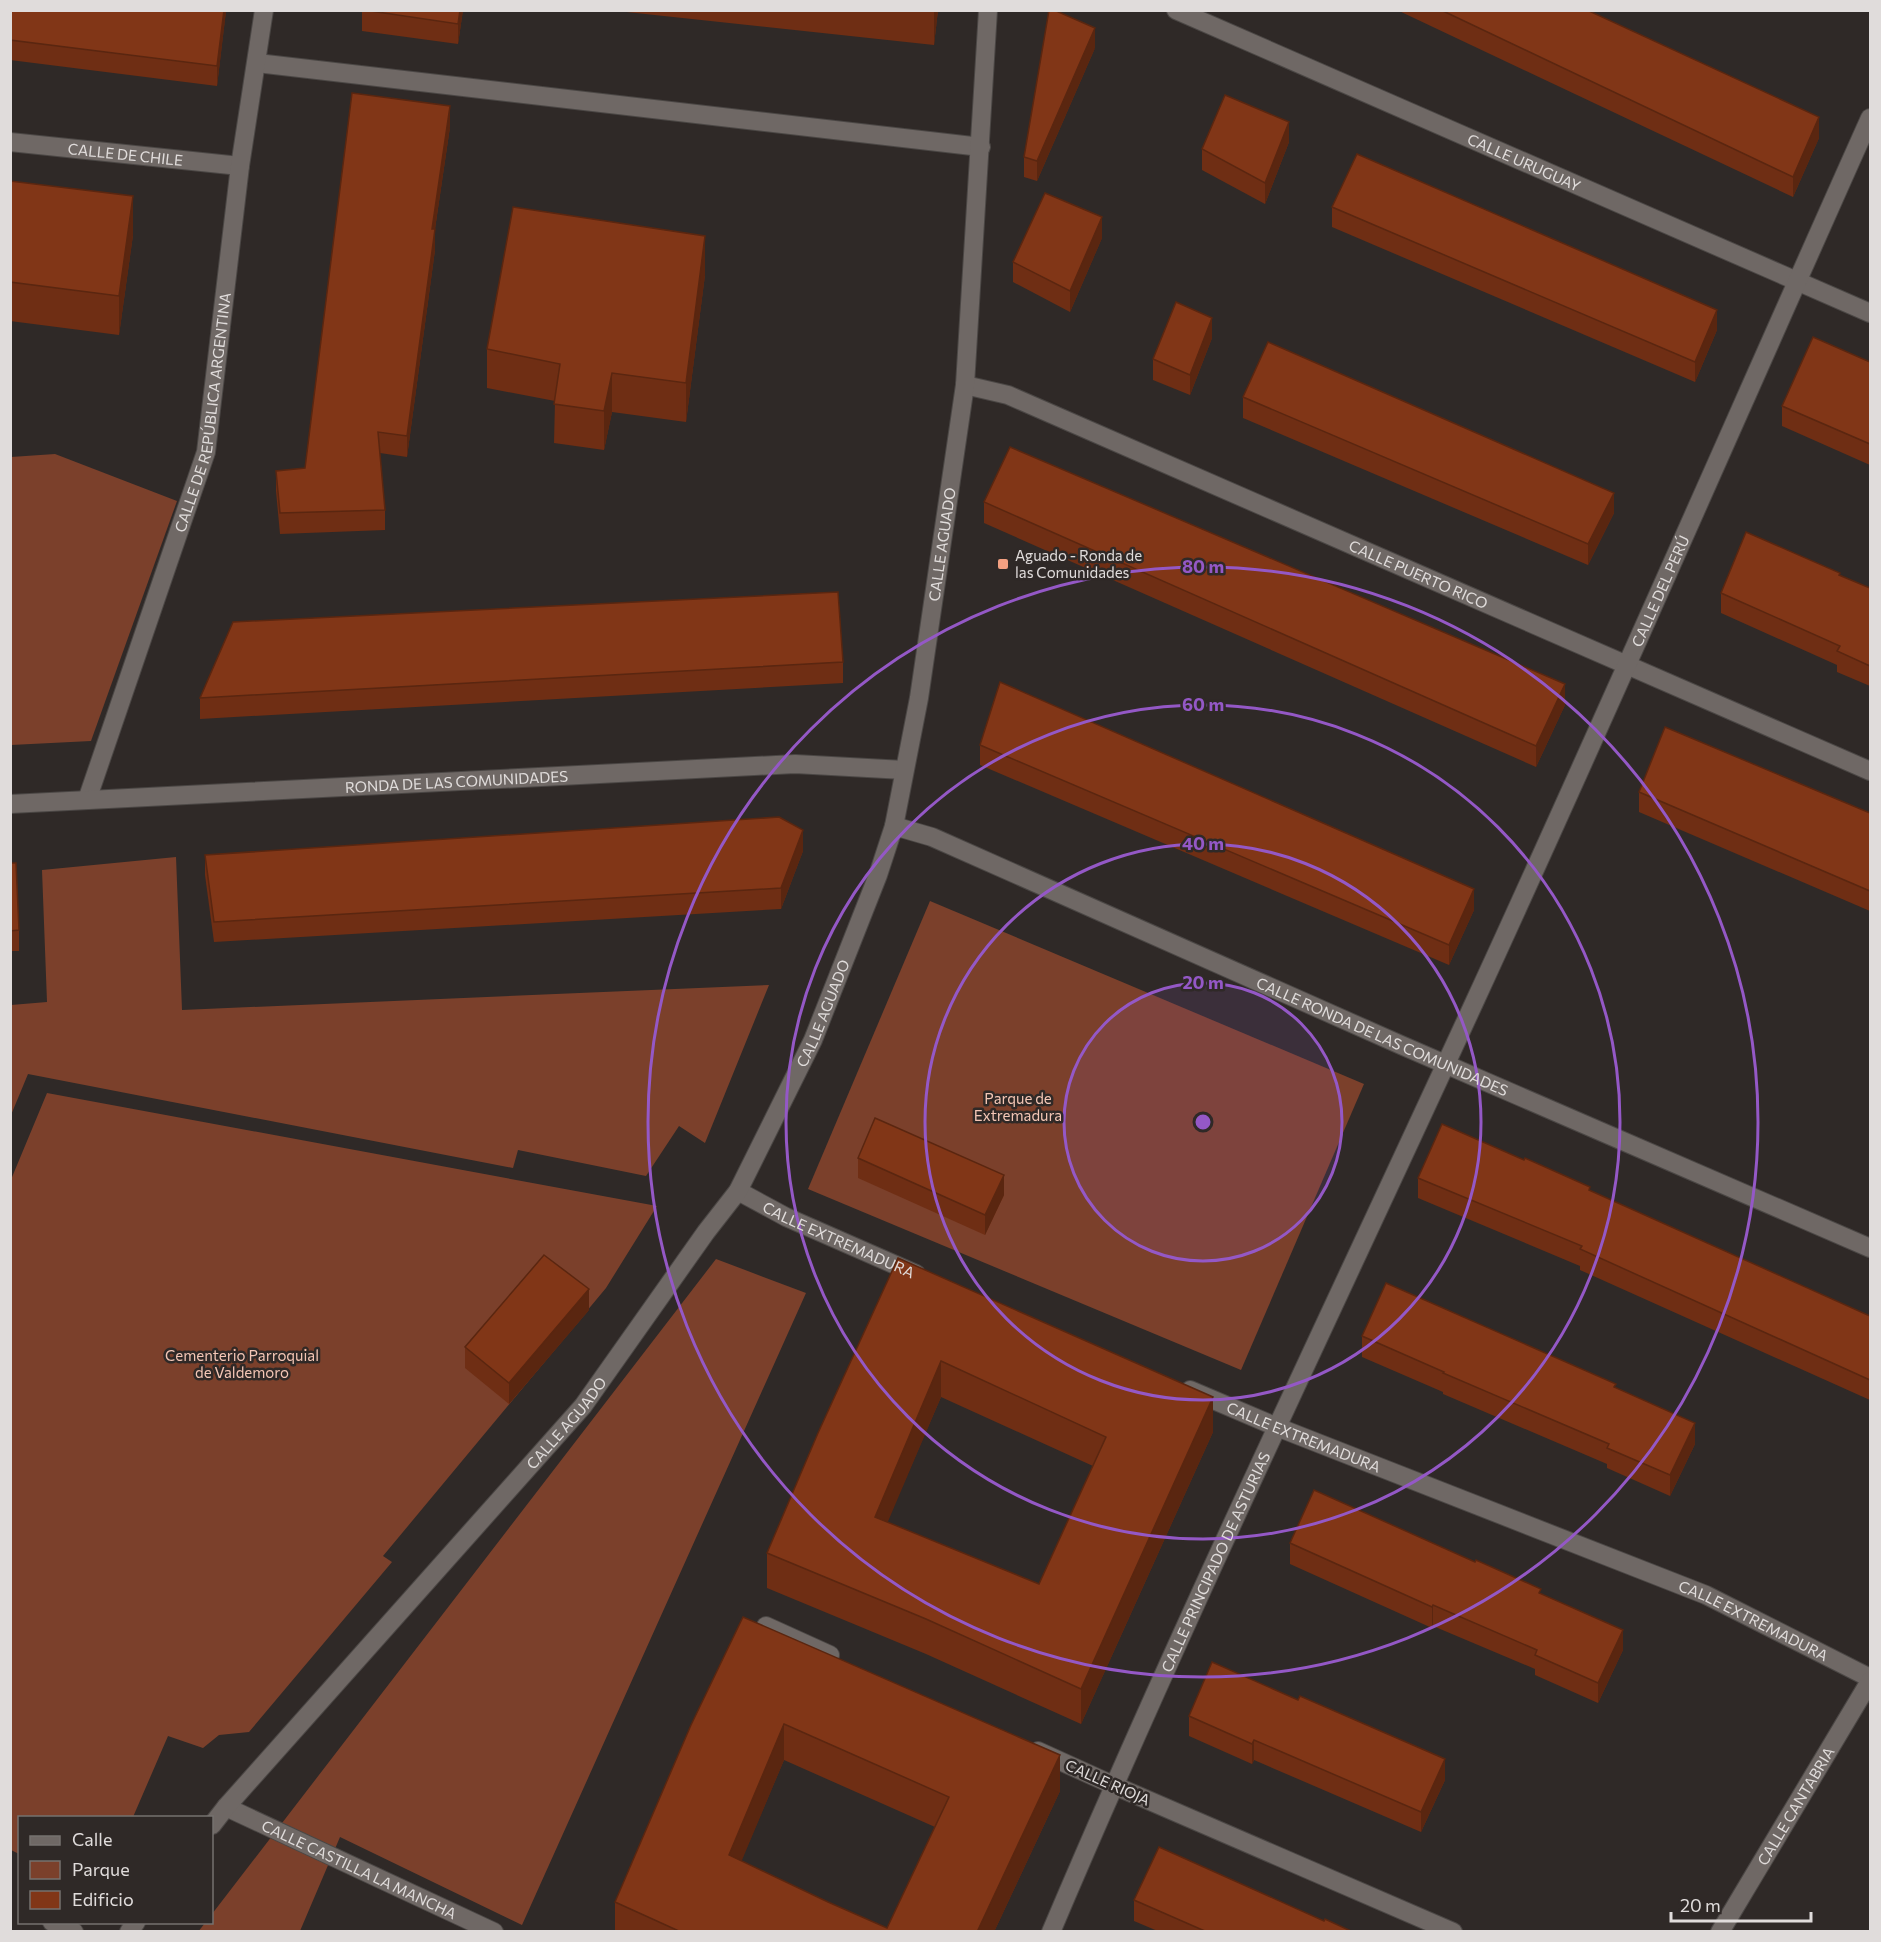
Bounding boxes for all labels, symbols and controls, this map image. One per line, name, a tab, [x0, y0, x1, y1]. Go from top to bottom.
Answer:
street label: CALLE URUGUAY	[1465, 129, 1584, 195]
street label: CALLE DE CHILE	[67, 139, 184, 169]
street label: CALLE DE REPÚBLICA ARGENTINA	[170, 291, 234, 535]
street label: CALLE AGUADO	[924, 486, 959, 602]
street label: CALLE DEL PERÚ	[1627, 532, 1693, 649]
street label: CALLE PUERTO RICO	[1346, 536, 1491, 612]
place label: Aguado - Ronda de las Comunidades	[1015, 546, 1142, 581]
text: 80 m	[1182, 555, 1224, 577]
marker: Aguado - Ronda de las Comunidades	[996, 557, 1010, 571]
text: 60 m	[1182, 693, 1224, 715]
street label: RONDA DE LAS COMUNIDADES	[344, 767, 569, 796]
text: 40 m	[1182, 832, 1224, 854]
street label: CALLE AGUADO	[792, 957, 853, 1070]
text: 20 m	[1182, 971, 1224, 993]
street label: CALLE RONDA DE LAS COMUNIDADES	[1254, 973, 1511, 1099]
park label: Parque de Extremadura	[974, 1089, 1062, 1124]
centre of rings	[1193, 1112, 1213, 1132]
street label: CALLE EXTREMADURA	[760, 1197, 918, 1281]
park label: Cementerio Parroquial de Valdemoro	[165, 1346, 319, 1381]
street label: CALLE AGUADO	[522, 1373, 610, 1473]
street label: CALLE EXTREMADURA	[1224, 1398, 1383, 1476]
street label: CALLE PRINCIPADO DE ASTURIAS	[1157, 1449, 1273, 1675]
street label: CALLE EXTREMADURA	[1676, 1576, 1831, 1664]
street label: CALLE CANTABRIA	[1753, 1743, 1838, 1868]
street label: CALLE RIOJA	[1063, 1755, 1153, 1809]
legend	[18, 1816, 213, 1924]
street label: CALLE CASTILLA LA MANCHA	[259, 1816, 459, 1922]
text: Calle	[72, 1828, 112, 1850]
text: Parque	[72, 1858, 130, 1880]
scale bar	[1671, 1885, 1810, 1923]
text: Edificio	[72, 1888, 134, 1910]
text: 20 m	[1680, 1894, 1721, 1916]

